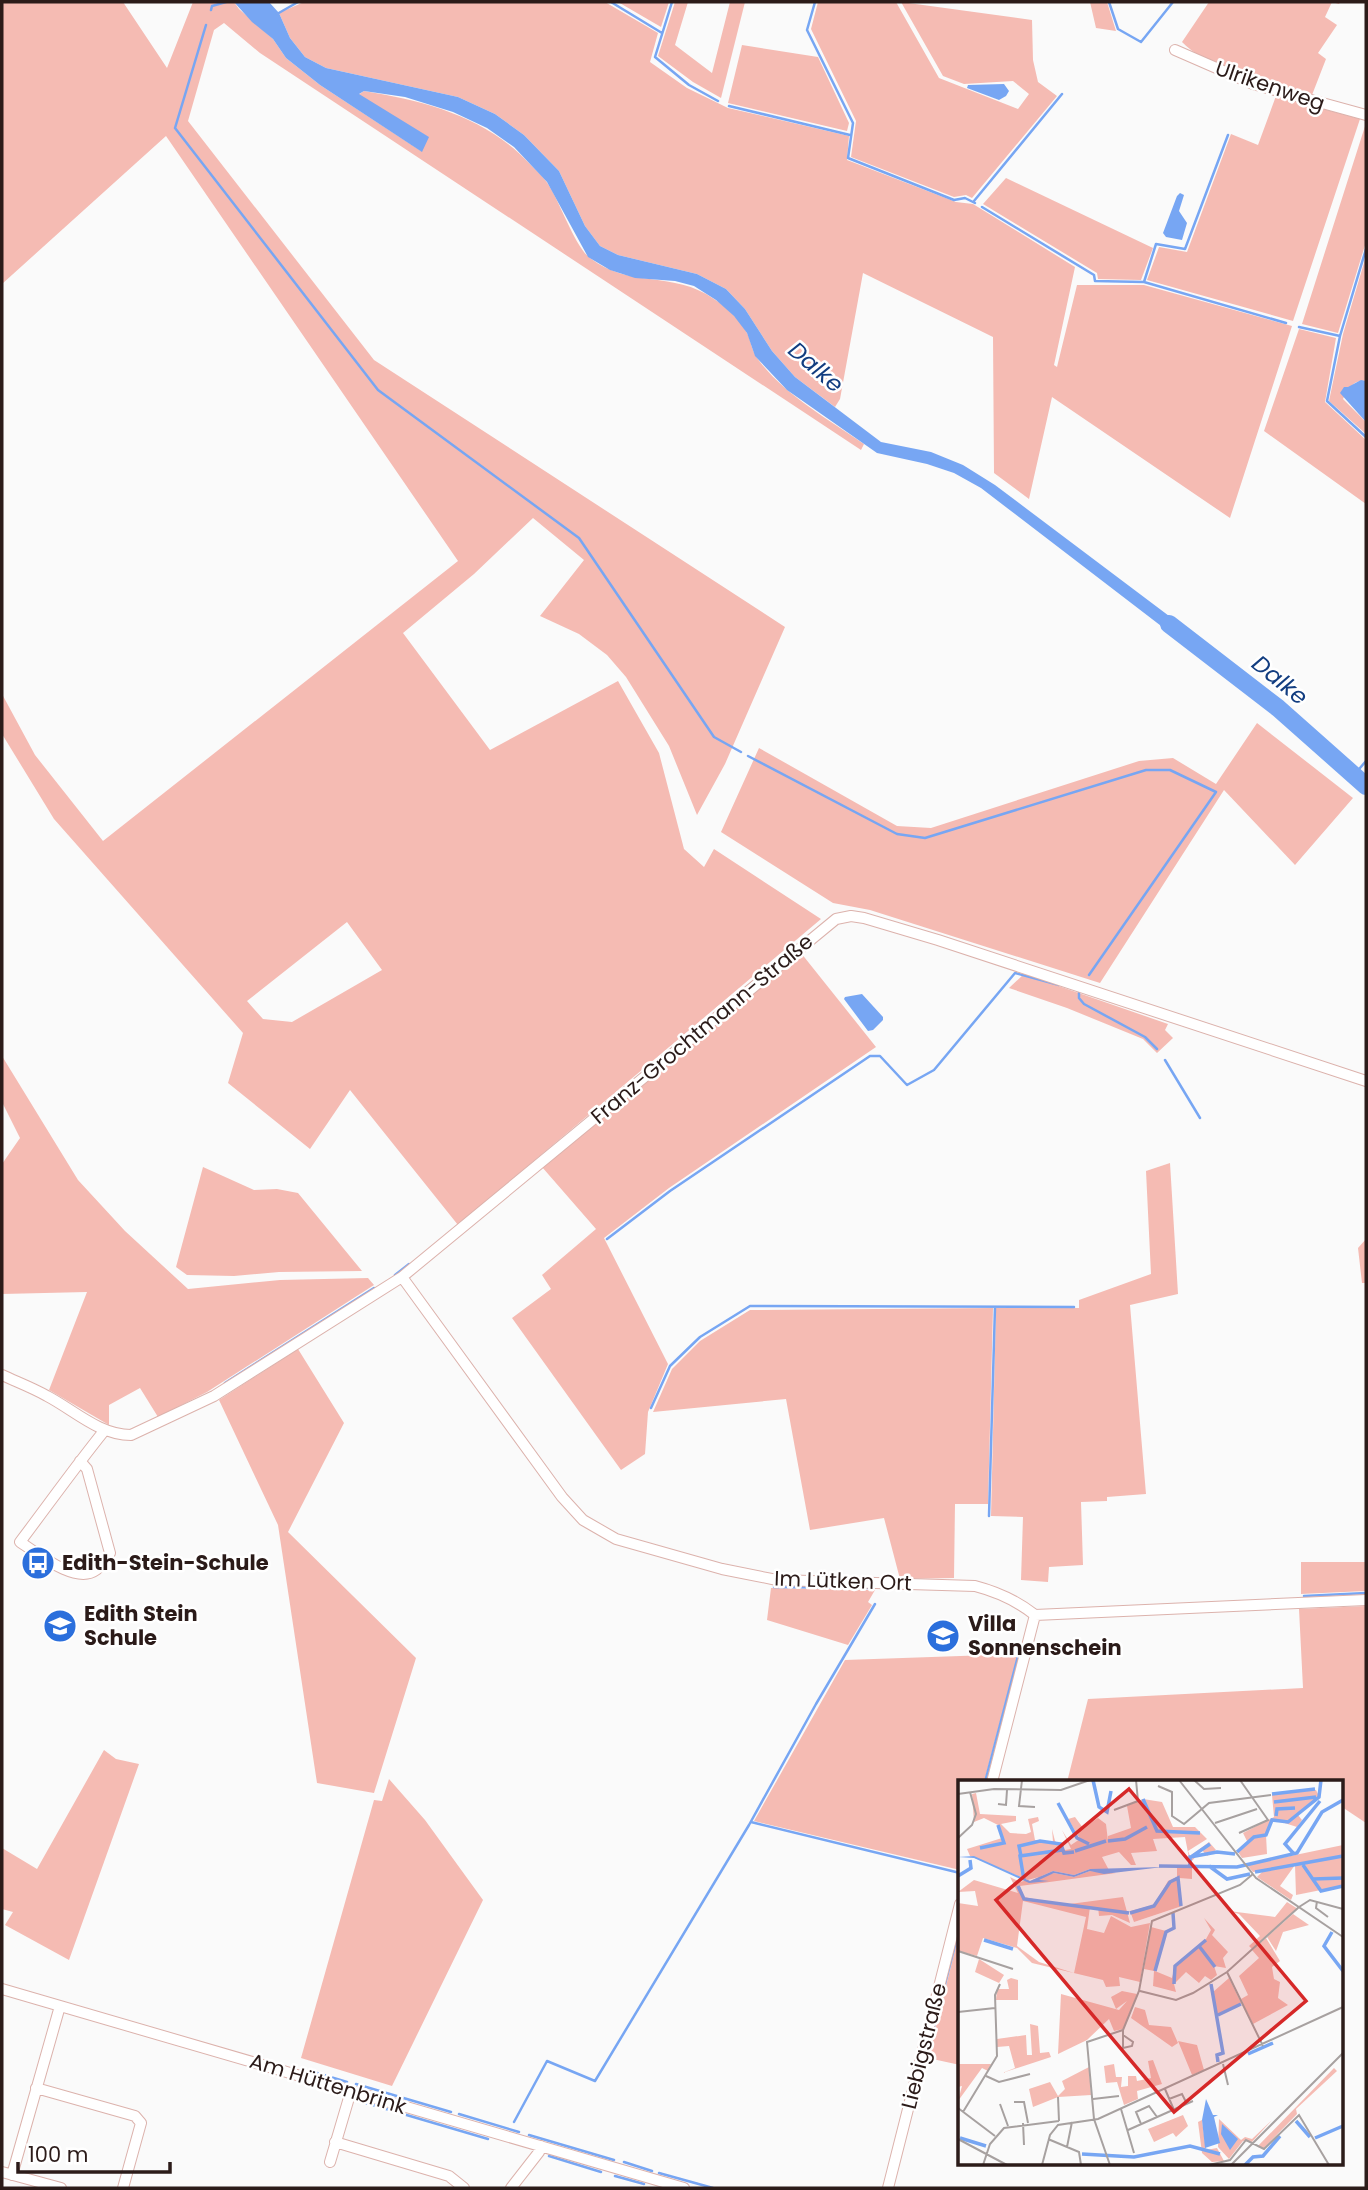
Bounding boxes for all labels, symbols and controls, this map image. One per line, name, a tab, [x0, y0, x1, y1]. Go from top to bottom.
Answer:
street label: Ulrikenweg	[1212, 53, 1329, 118]
water label: Dalke	[782, 334, 850, 400]
water label: Dalke	[1245, 648, 1315, 712]
street label: Franz-Grochtmann-Straße	[584, 927, 819, 1130]
bus stop icon: Edith-Stein-Schule	[19, 1544, 57, 1582]
place label: Edith-Stein-Schule	[62, 1548, 269, 1577]
street label: Im Lütken Ort	[774, 1564, 912, 1597]
place label: Edith Stein Schule	[84, 1599, 198, 1652]
school or university icon: Edith Stein Schule	[41, 1607, 79, 1645]
place label: Villa Sonnenschein	[968, 1609, 1122, 1662]
school or university icon: Villa Sonnenschein	[924, 1617, 962, 1655]
inset map	[958, 1780, 1344, 2166]
street label: Liebigstraße	[894, 1980, 953, 2112]
street label: Am Hüttenbrink	[246, 2046, 410, 2121]
scale bar	[18, 2130, 170, 2174]
text: 100 m	[28, 2140, 88, 2169]

